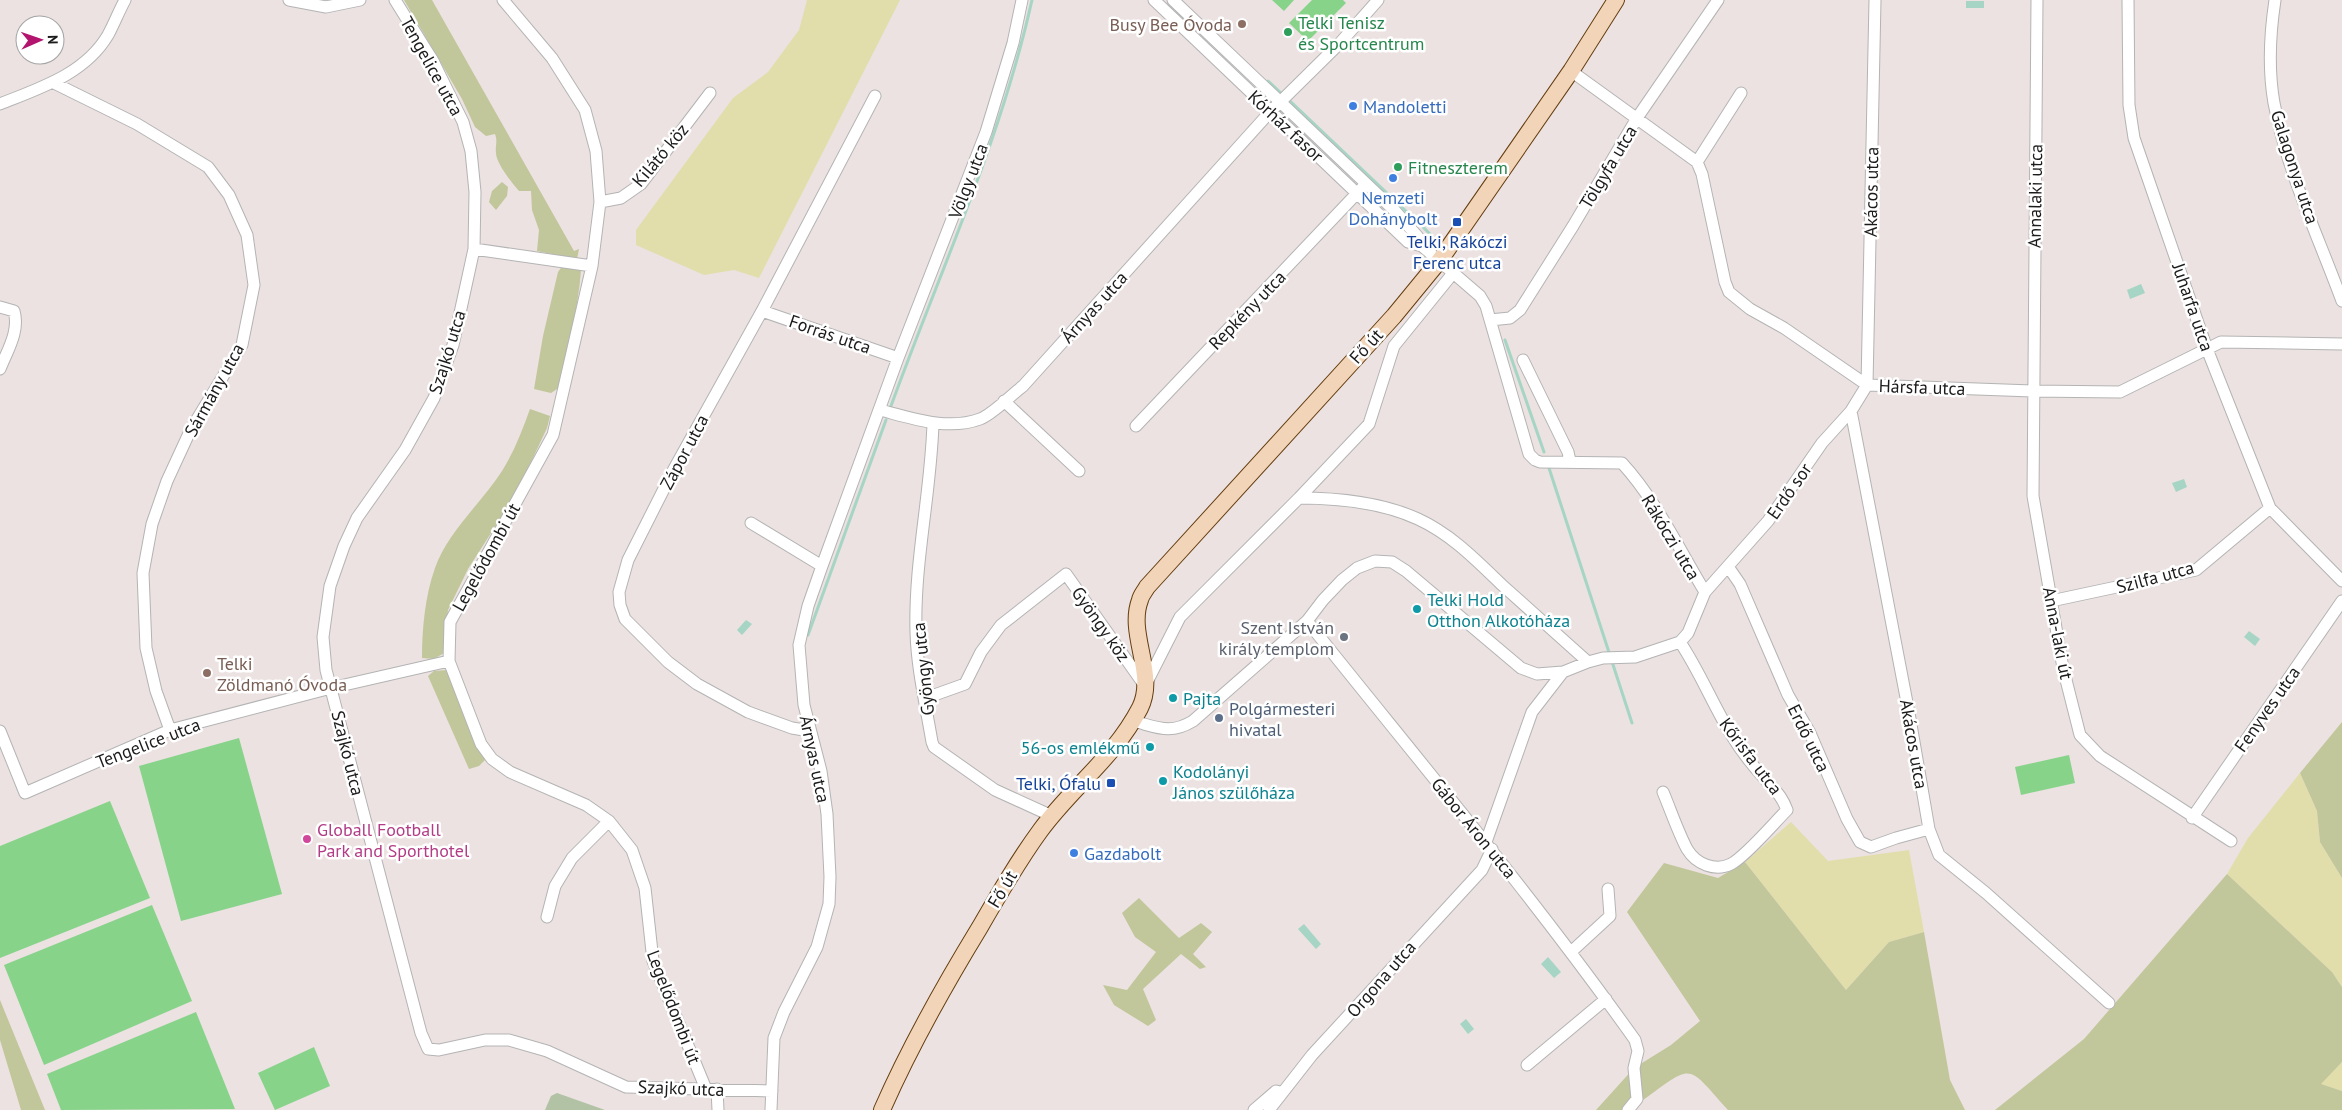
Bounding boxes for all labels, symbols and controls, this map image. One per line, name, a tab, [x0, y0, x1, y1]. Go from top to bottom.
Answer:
place label: Telki Tenisz és Sportcentrum	[1298, 11, 1424, 55]
street label: Tengelice utca	[395, 12, 469, 120]
place label: Busy Bee Óvoda	[1109, 13, 1232, 36]
north arrow	[15, 15, 65, 65]
marker: Busy Bee Óvoda	[1236, 18, 1248, 30]
marker: Telki Tenisz és Sportcentrum	[1282, 26, 1294, 38]
text: N	[44, 35, 62, 44]
street label: Kórház fasor	[1243, 85, 1329, 167]
place label: Mandoletti	[1363, 95, 1447, 118]
marker: Mandoletti	[1347, 100, 1359, 112]
street label: Galagonya utca	[2266, 107, 2324, 227]
street label: Kilátó köz	[627, 118, 693, 192]
street label: Tölgyfa utca	[1574, 121, 1642, 213]
street label: Völgy utca	[943, 140, 993, 223]
street label: Annalaki utca	[2023, 144, 2047, 248]
street label: Akácos utca	[1859, 147, 1883, 237]
place label: Fitneszterem	[1408, 156, 1508, 179]
marker: Fitneszterem	[1392, 161, 1404, 173]
marker: Nemzeti Dohánybolt	[1387, 172, 1399, 184]
place label: Nemzeti Dohánybolt	[1348, 186, 1438, 230]
marker: Telki, Rákóczi Ferenc utca	[1451, 216, 1463, 228]
place label: Telki, Rákóczi Ferenc utca	[1406, 230, 1508, 274]
street label: Juharfa utca	[2167, 259, 2219, 354]
street label: Árnyas utca	[1056, 266, 1132, 348]
street label: Repkény utca	[1204, 266, 1290, 354]
street label: Szajkó utca	[423, 307, 471, 397]
street label: Forrás utca	[786, 309, 874, 359]
street label: Fő út	[1344, 324, 1388, 368]
street label: Sármány utca	[179, 339, 249, 441]
street label: Hársfa utca	[1878, 374, 1966, 400]
street label: Zápor utca	[655, 411, 713, 493]
street label: Erdő sor	[1761, 458, 1817, 524]
street label: Rákóczi utca	[1637, 490, 1705, 584]
street label: Legelődombi út	[447, 499, 525, 615]
street label: Szilfa utca	[2113, 556, 2197, 598]
street label: Gyöngy köz	[1067, 582, 1135, 666]
street label: Anna-laki út	[2038, 585, 2078, 681]
place label: Telki Hold Otthon Alkotóháza	[1427, 588, 1570, 632]
marker: Telki Hold Otthon Alkotóháza	[1411, 603, 1423, 615]
place label: Szent István király templom	[1219, 616, 1334, 660]
street label: Gyöngy utca	[907, 621, 939, 717]
marker: Szent István király templom	[1338, 631, 1350, 643]
place label: Telki Zöldmanó Óvoda	[217, 652, 347, 696]
street label: Fenyves utca	[2229, 662, 2305, 756]
marker: Telki Zöldmanó Óvoda	[201, 667, 213, 679]
place label: Pajta	[1183, 687, 1221, 710]
marker: Pajta	[1167, 692, 1179, 704]
place label: Polgármesteri hivatal	[1229, 697, 1335, 741]
street label: Akácos utca	[1895, 697, 1933, 791]
street label: Erdő utca	[1783, 700, 1835, 776]
street label: Szajkó utca	[326, 708, 370, 798]
marker: Polgármesteri hivatal	[1213, 712, 1225, 724]
street label: Tengelice utca	[93, 713, 203, 773]
street label: Árnyas utca	[795, 713, 835, 805]
street label: Kőrisfa utca	[1715, 713, 1787, 799]
place label: 56-os emlékmű	[1021, 736, 1140, 759]
marker: 56-os emlékmű	[1144, 741, 1156, 753]
place label: Kodolányi János szülőháza	[1172, 760, 1295, 804]
place label: Telki, Ófalu	[1016, 772, 1101, 795]
street label: Gábor Áron utca	[1426, 773, 1522, 883]
marker: Kodolányi János szülőháza	[1157, 775, 1169, 787]
marker: Telki, Ófalu	[1105, 777, 1117, 789]
place label: Globall Football Park and Sporthotel	[317, 818, 470, 862]
marker: Globall Football Park and Sporthotel	[301, 833, 313, 845]
place label: Gazdabolt	[1084, 842, 1161, 865]
marker: Gazdabolt	[1068, 847, 1080, 859]
street label: Fő út	[982, 866, 1022, 912]
street label: Orgona utca	[1341, 936, 1421, 1022]
street label: Legelődombi út	[642, 947, 706, 1067]
street label: Szajkó utca	[637, 1075, 725, 1101]

